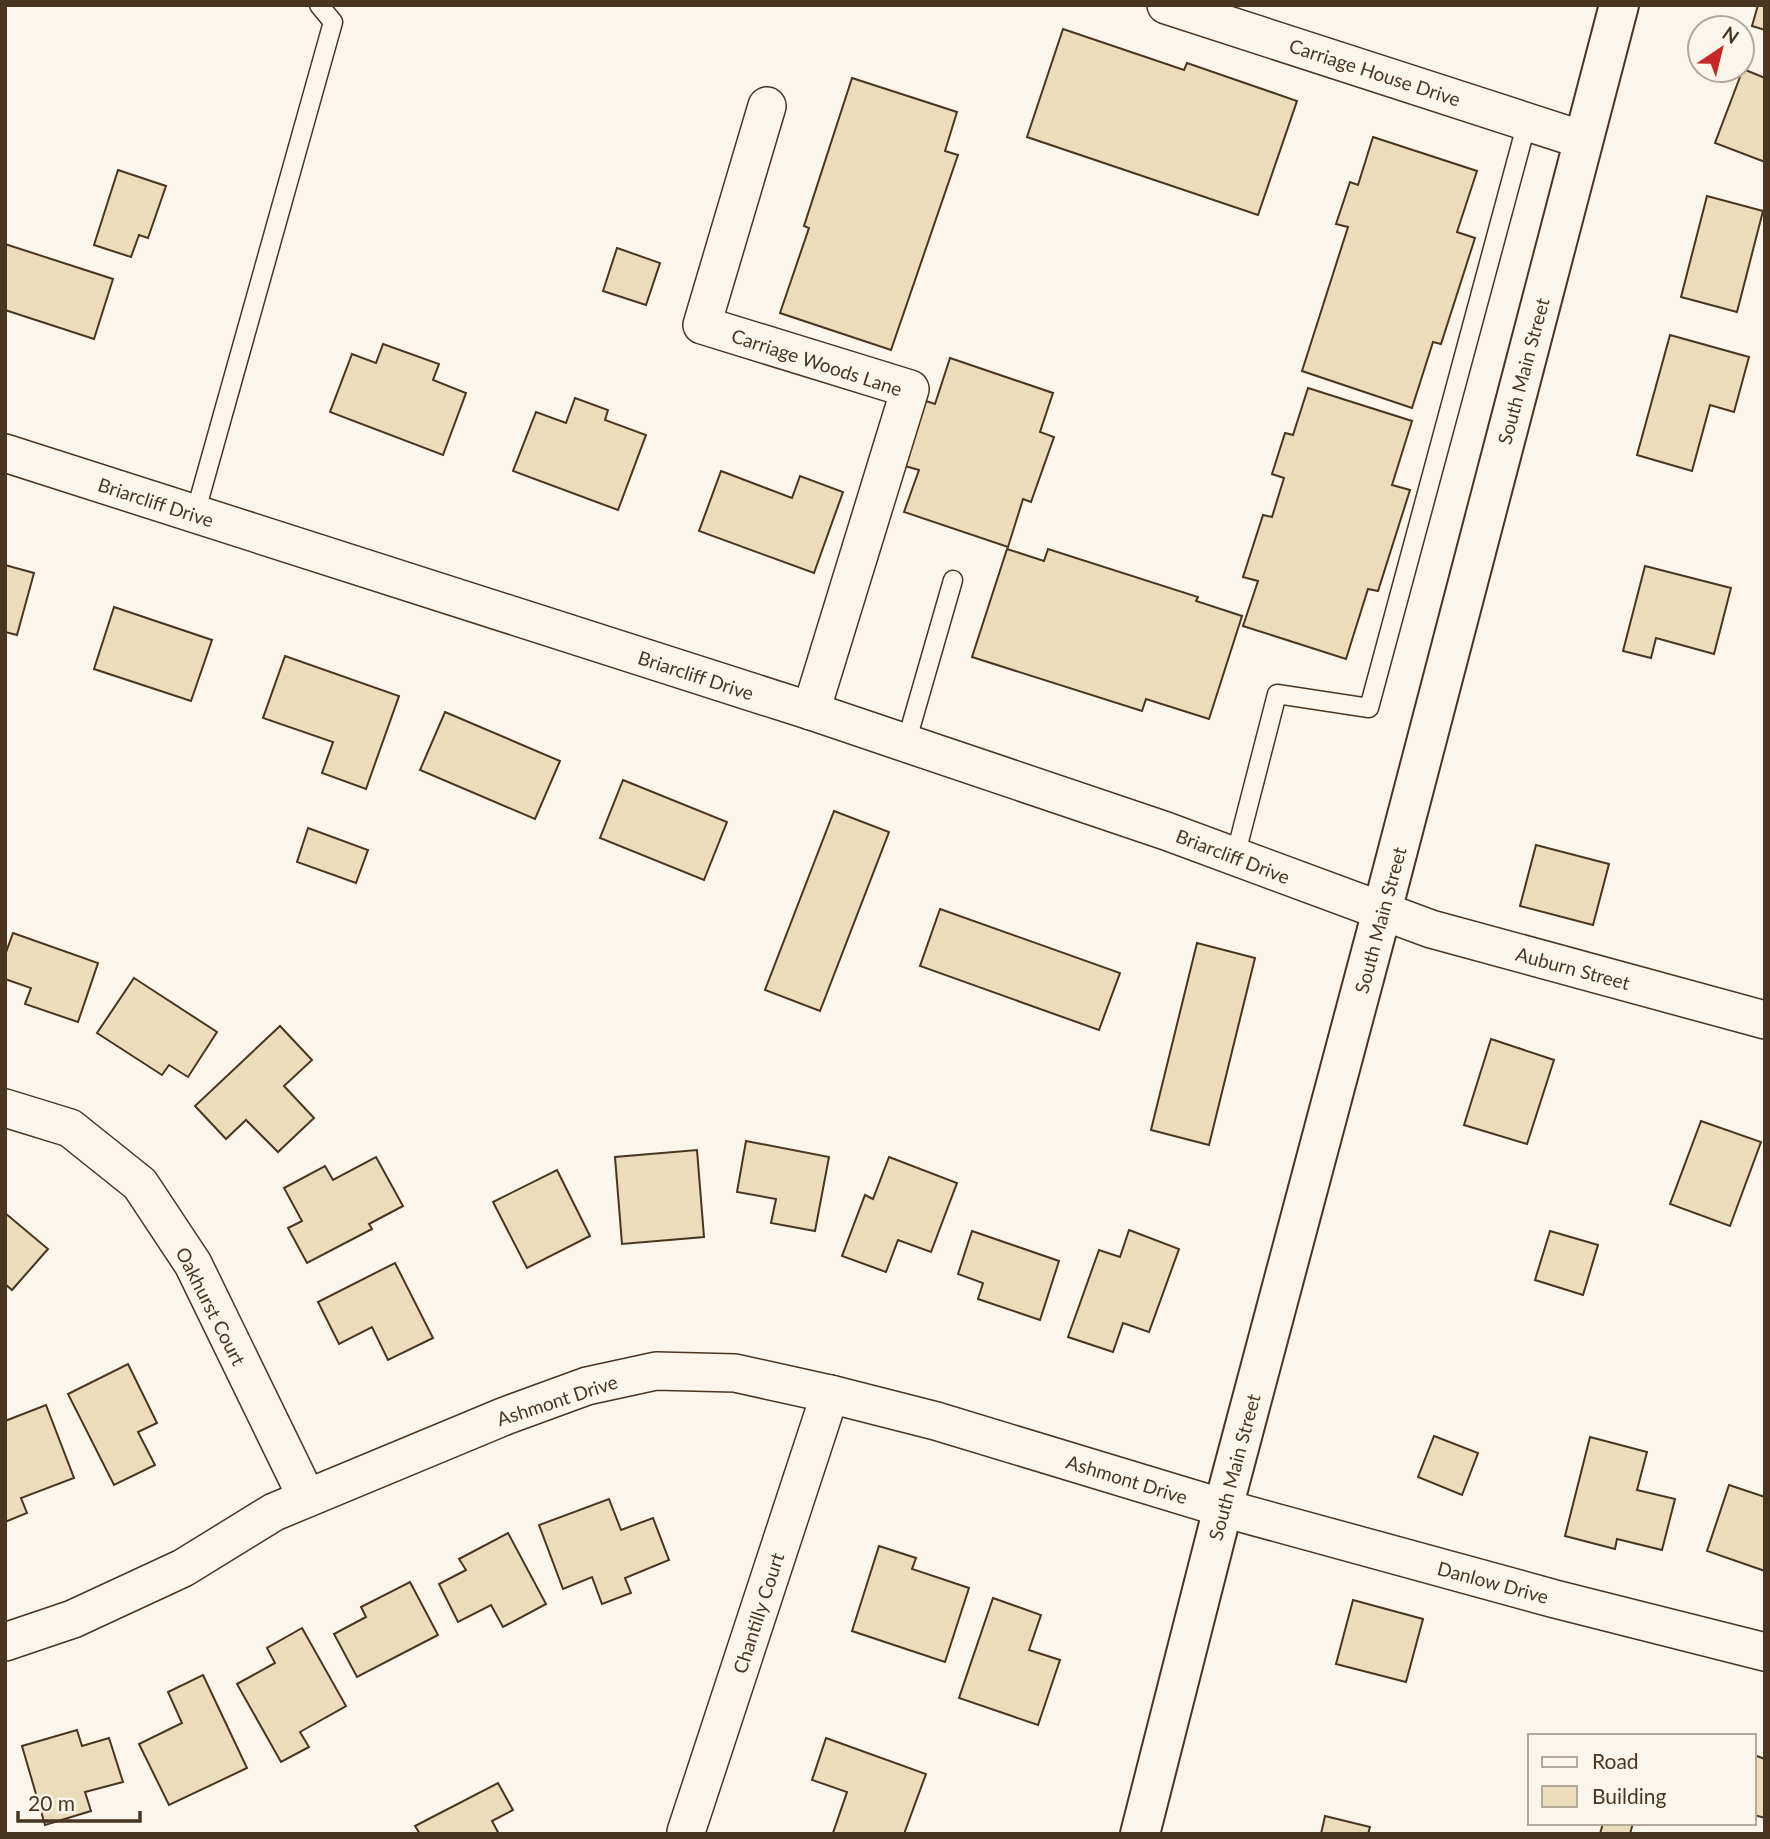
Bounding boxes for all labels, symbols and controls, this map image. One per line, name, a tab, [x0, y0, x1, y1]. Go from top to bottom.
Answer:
north arrow	[1686, 14, 1756, 84]
text: N	[1718, 21, 1744, 48]
street label: Carriage House Drive	[1287, 33, 1463, 111]
street label: South Main Street	[1492, 295, 1554, 447]
street label: Carriage Woods Lane	[729, 324, 905, 400]
street label: Briarcliff Drive	[95, 473, 217, 531]
street label: Briarcliff Drive	[635, 646, 757, 704]
street label: Briarcliff Drive	[1173, 824, 1293, 888]
street label: South Main Street	[1349, 844, 1411, 996]
street label: Auburn Street	[1514, 942, 1633, 994]
street label: Oakhurst Court	[171, 1243, 251, 1369]
street label: Ashmont Drive	[494, 1370, 620, 1430]
street label: South Main Street	[1203, 1391, 1265, 1543]
street label: Ashmont Drive	[1064, 1450, 1190, 1508]
street label: Chantilly Court	[728, 1550, 788, 1676]
street label: Danlow Drive	[1435, 1556, 1551, 1608]
legend	[1528, 1734, 1756, 1825]
text: Road	[1592, 1748, 1639, 1773]
scale bar	[18, 1780, 140, 1824]
text: Building	[1592, 1783, 1667, 1808]
text: 20 m	[28, 1790, 75, 1815]

